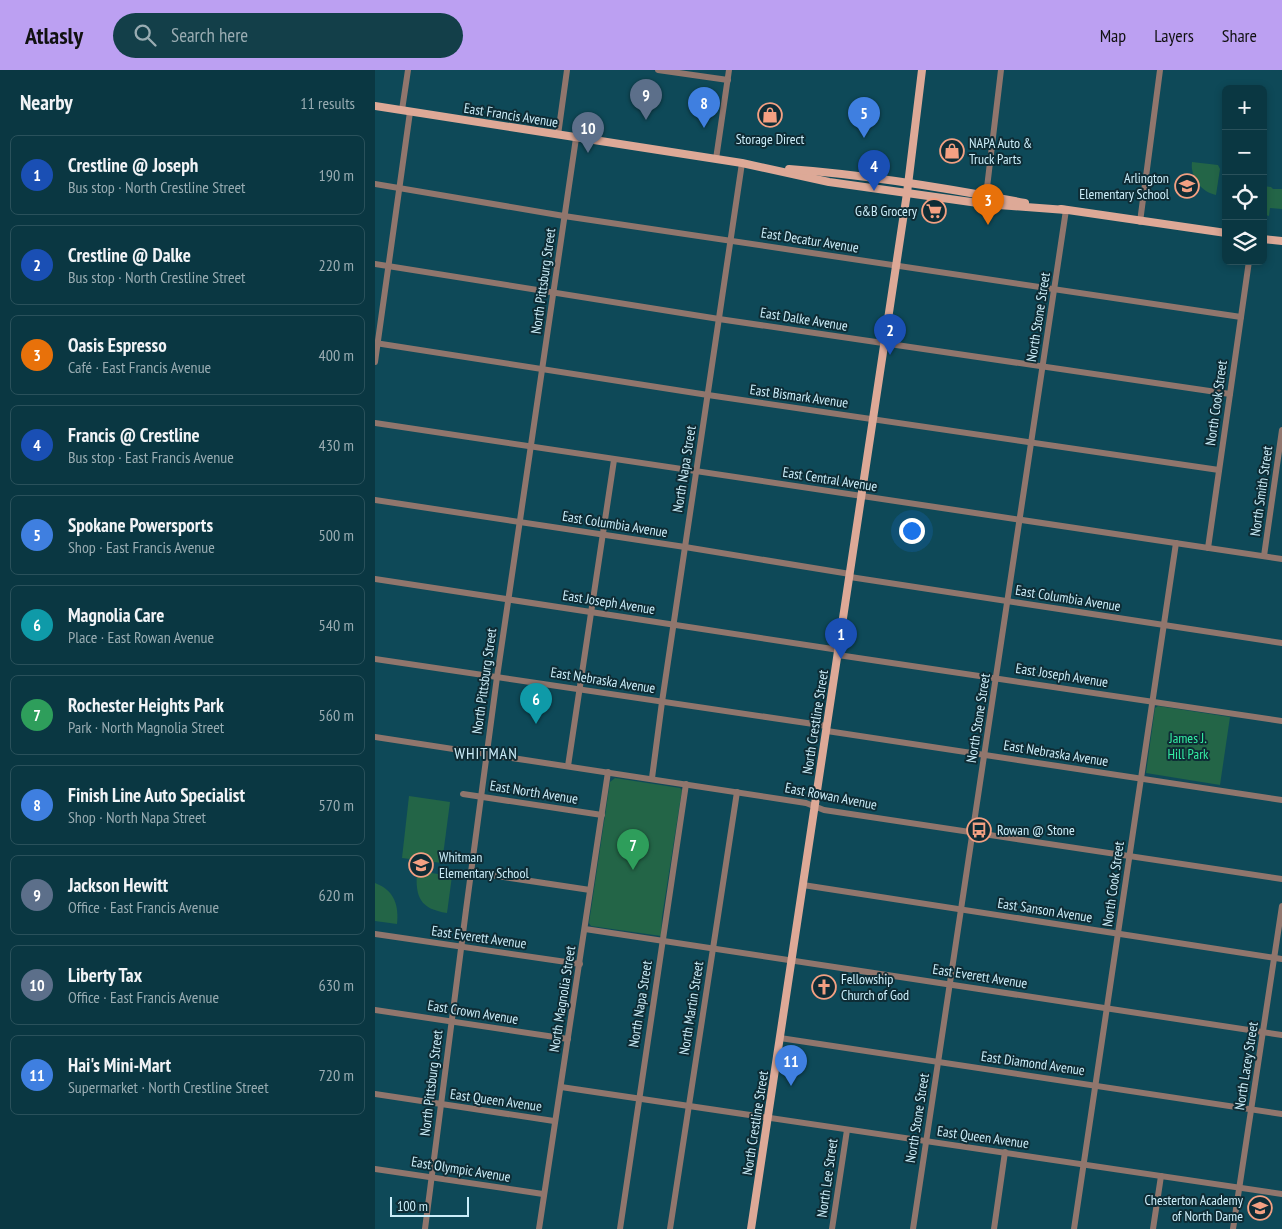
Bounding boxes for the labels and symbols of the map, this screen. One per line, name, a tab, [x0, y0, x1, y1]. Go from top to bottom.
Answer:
pin: 9	[630, 79, 662, 120]
pin: 8	[688, 87, 720, 128]
pin: 5	[848, 97, 880, 138]
street label: East Francis Avenue	[463, 99, 560, 131]
shop icon: Storage Direct	[757, 102, 783, 128]
pin: 10	[572, 112, 604, 153]
place label: Storage Direct	[736, 130, 805, 148]
place label: NAPA Auto & Truck Parts	[969, 134, 1032, 168]
shop icon: NAPA Auto & Truck Parts	[939, 138, 965, 164]
pin: 4	[858, 150, 890, 191]
place label: Arlington Elementary School	[1079, 169, 1170, 203]
school or university icon: Arlington Elementary School	[1174, 173, 1200, 199]
pin: 3	[972, 184, 1004, 225]
supermarket icon: G&B Grocery	[921, 198, 947, 224]
place label: G&B Grocery	[855, 202, 918, 220]
street label: East Decatur Avenue	[760, 223, 860, 257]
street label: North Pittsburg Street	[527, 227, 559, 335]
street label: North Stone Street	[1022, 271, 1054, 363]
street label: East Dalke Avenue	[759, 303, 849, 335]
pin: 2	[874, 314, 906, 355]
street label: North Cook Street	[1201, 359, 1231, 447]
street label: East Bismark Avenue	[749, 380, 850, 412]
street label: North Napa Street	[668, 424, 700, 514]
street label: North Smith Street	[1246, 445, 1276, 537]
street label: East Central Avenue	[781, 463, 879, 495]
street label: East Columbia Avenue	[561, 507, 669, 541]
your location	[899, 518, 925, 544]
street label: East Columbia Avenue	[1014, 581, 1122, 615]
street label: East Joseph Avenue	[561, 586, 657, 618]
pin: 1	[825, 618, 857, 659]
street label: North Pittsburg Street	[468, 627, 500, 735]
street label: East Joseph Avenue	[1014, 659, 1110, 691]
street label: East Nebraska Avenue	[549, 663, 657, 697]
street label: North Crestline Street	[798, 668, 832, 775]
street label: North Stone Street	[962, 672, 994, 764]
pin: 6	[520, 683, 552, 724]
park label: James J. Hill Park	[1168, 729, 1209, 763]
street label: East Nebraska Avenue	[1002, 736, 1110, 770]
district label: WHITMAN	[454, 743, 518, 763]
street label: East North Avenue	[489, 776, 580, 808]
street label: East Rowan Avenue	[784, 778, 879, 814]
bus stop icon: Rowan @ Stone	[966, 817, 992, 843]
place label: Rowan @ Stone	[997, 821, 1075, 839]
pin: 7	[617, 829, 649, 870]
street label: North Cook Street	[1098, 840, 1128, 928]
place label: Whitman Elementary School	[439, 848, 529, 882]
school or university icon: Whitman Elementary School	[408, 852, 434, 878]
street label: East Sanson Avenue	[996, 894, 1094, 926]
street label: East Everett Avenue	[430, 921, 528, 953]
street label: North Magnolia Street	[545, 944, 579, 1053]
street label: North Napa Street	[624, 959, 656, 1049]
street label: North Martin Street	[675, 960, 707, 1056]
street label: East Everett Avenue	[931, 960, 1029, 992]
place label: Fellowship Church of God	[841, 970, 909, 1004]
church icon: Fellowship Church of God	[811, 974, 837, 1000]
street label: East Crown Avenue	[426, 996, 520, 1028]
street label: North Lacey Street	[1230, 1020, 1262, 1111]
street label: North Pittsburg Street	[416, 1029, 446, 1137]
pin: 11	[775, 1045, 807, 1086]
street label: East Diamond Avenue	[980, 1047, 1086, 1079]
street label: North Crestline Street	[738, 1069, 772, 1176]
street label: North Stone Street	[901, 1072, 933, 1164]
street label: East Queen Avenue	[449, 1085, 543, 1115]
street label: East Queen Avenue	[936, 1122, 1030, 1152]
street label: North Lee Street	[813, 1137, 841, 1219]
street label: East Olympic Avenue	[410, 1152, 512, 1186]
place label: Chesterton Academy of North Dame	[1144, 1191, 1244, 1225]
scale bar	[390, 1194, 469, 1217]
school or university icon: Chesterton Academy of North Dame	[1247, 1195, 1273, 1221]

